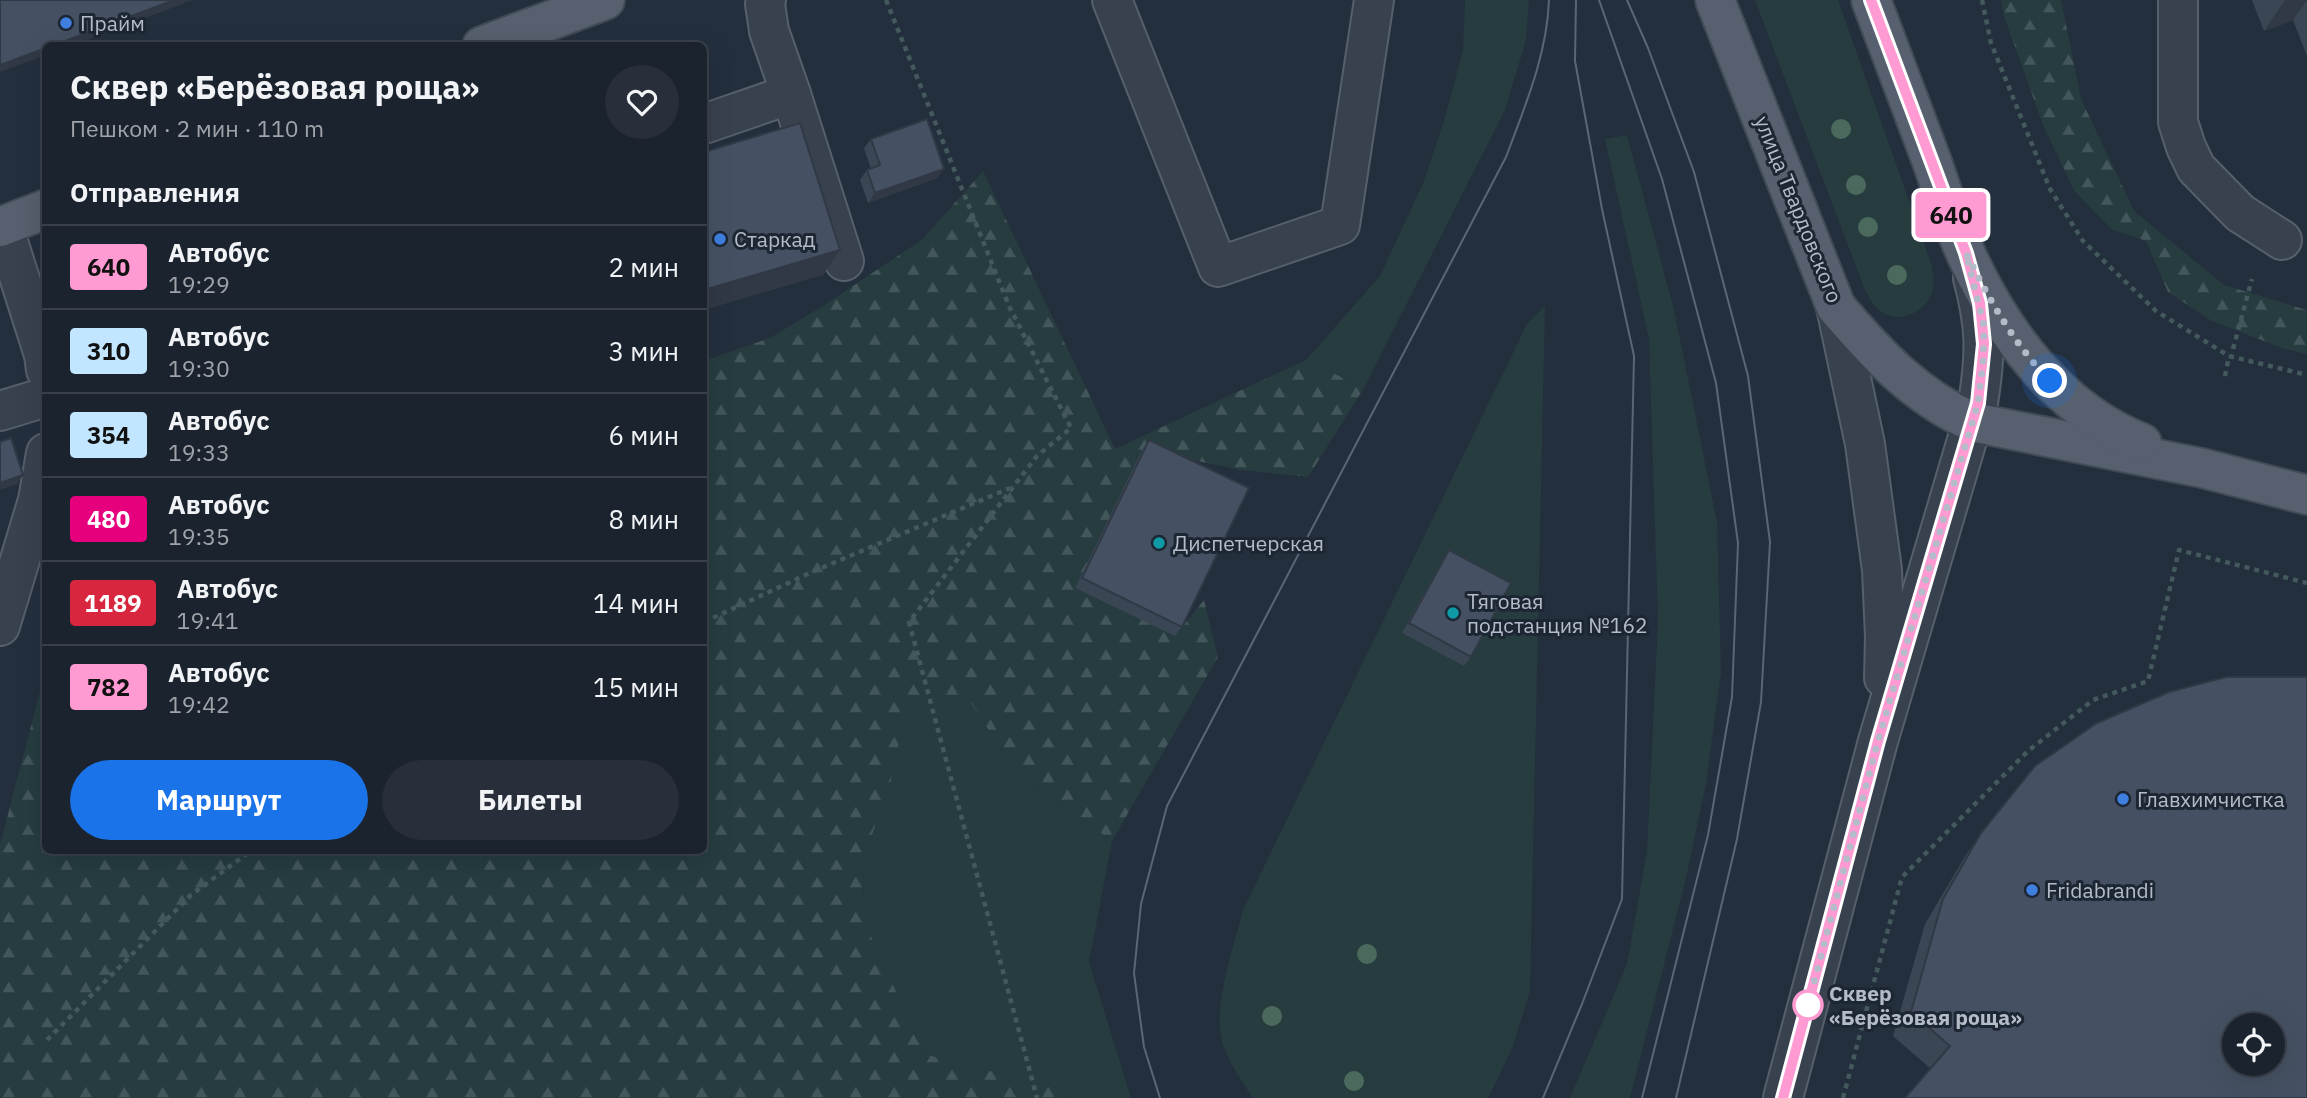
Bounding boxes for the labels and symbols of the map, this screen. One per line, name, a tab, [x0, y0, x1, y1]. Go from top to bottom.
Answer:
place label: Прайм	[80, 9, 145, 37]
marker: Прайм	[58, 15, 74, 31]
street label: улица Твардовского	[1749, 111, 1849, 307]
line badge: 640	[1911, 192, 1991, 238]
place label: Старкад	[734, 225, 816, 253]
marker: Старкад	[712, 231, 728, 247]
your location	[2032, 363, 2067, 398]
place label: Диспетчерская	[1173, 529, 1324, 557]
marker: Диспетчерская	[1151, 535, 1167, 551]
place label: Тяговая подстанция №162	[1467, 587, 1648, 639]
marker: Тяговая подстанция №162	[1445, 605, 1461, 621]
place label: Главхимчистка	[2137, 785, 2285, 813]
marker: Главхимчистка	[2115, 791, 2131, 807]
place label: Fridabrandi	[2046, 876, 2154, 904]
marker: Fridabrandi	[2024, 882, 2040, 898]
place label: Сквер «Берёзовая роща»	[1829, 979, 2022, 1031]
marker: Сквер «Берёзовая роща»	[1793, 990, 1823, 1020]

